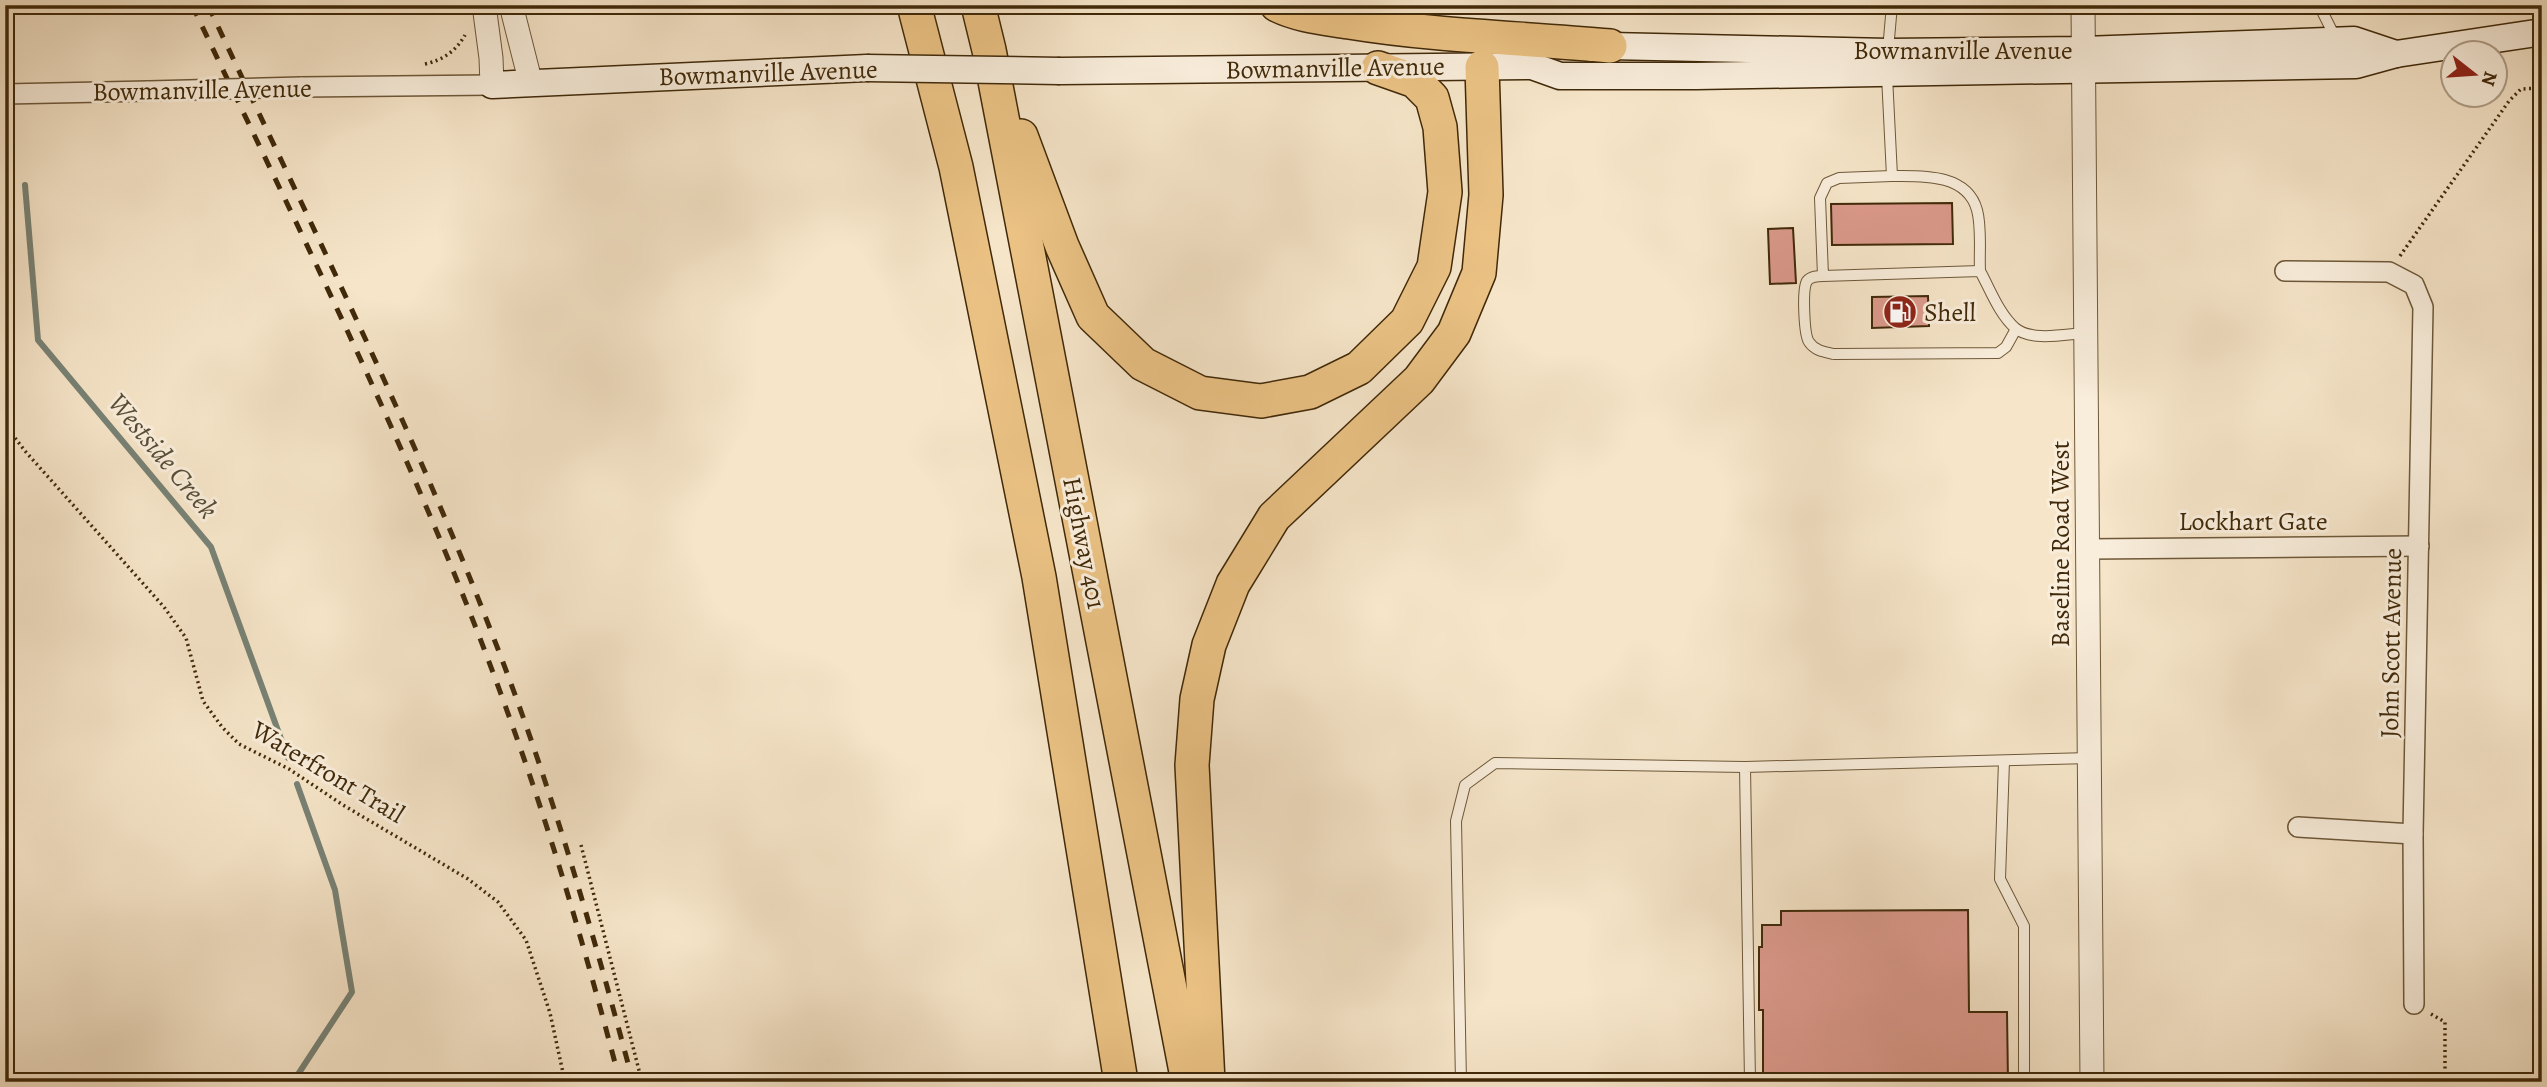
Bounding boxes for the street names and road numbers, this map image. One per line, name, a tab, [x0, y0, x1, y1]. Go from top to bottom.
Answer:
street label: Bowmanville Avenue	[1853, 33, 2073, 68]
street label: Bowmanville Avenue	[1225, 49, 1445, 87]
street label: Bowmanville Avenue	[658, 52, 878, 94]
street label: Bowmanville Avenue	[92, 71, 312, 109]
street label: Baseline Road West	[2043, 440, 2078, 647]
street label: Highway 401	[1054, 474, 1114, 612]
street label: Lockhart Gate	[2178, 504, 2328, 539]
street label: John Scott Avenue	[2372, 548, 2410, 738]
street label: Waterfront Trail	[244, 712, 411, 831]

